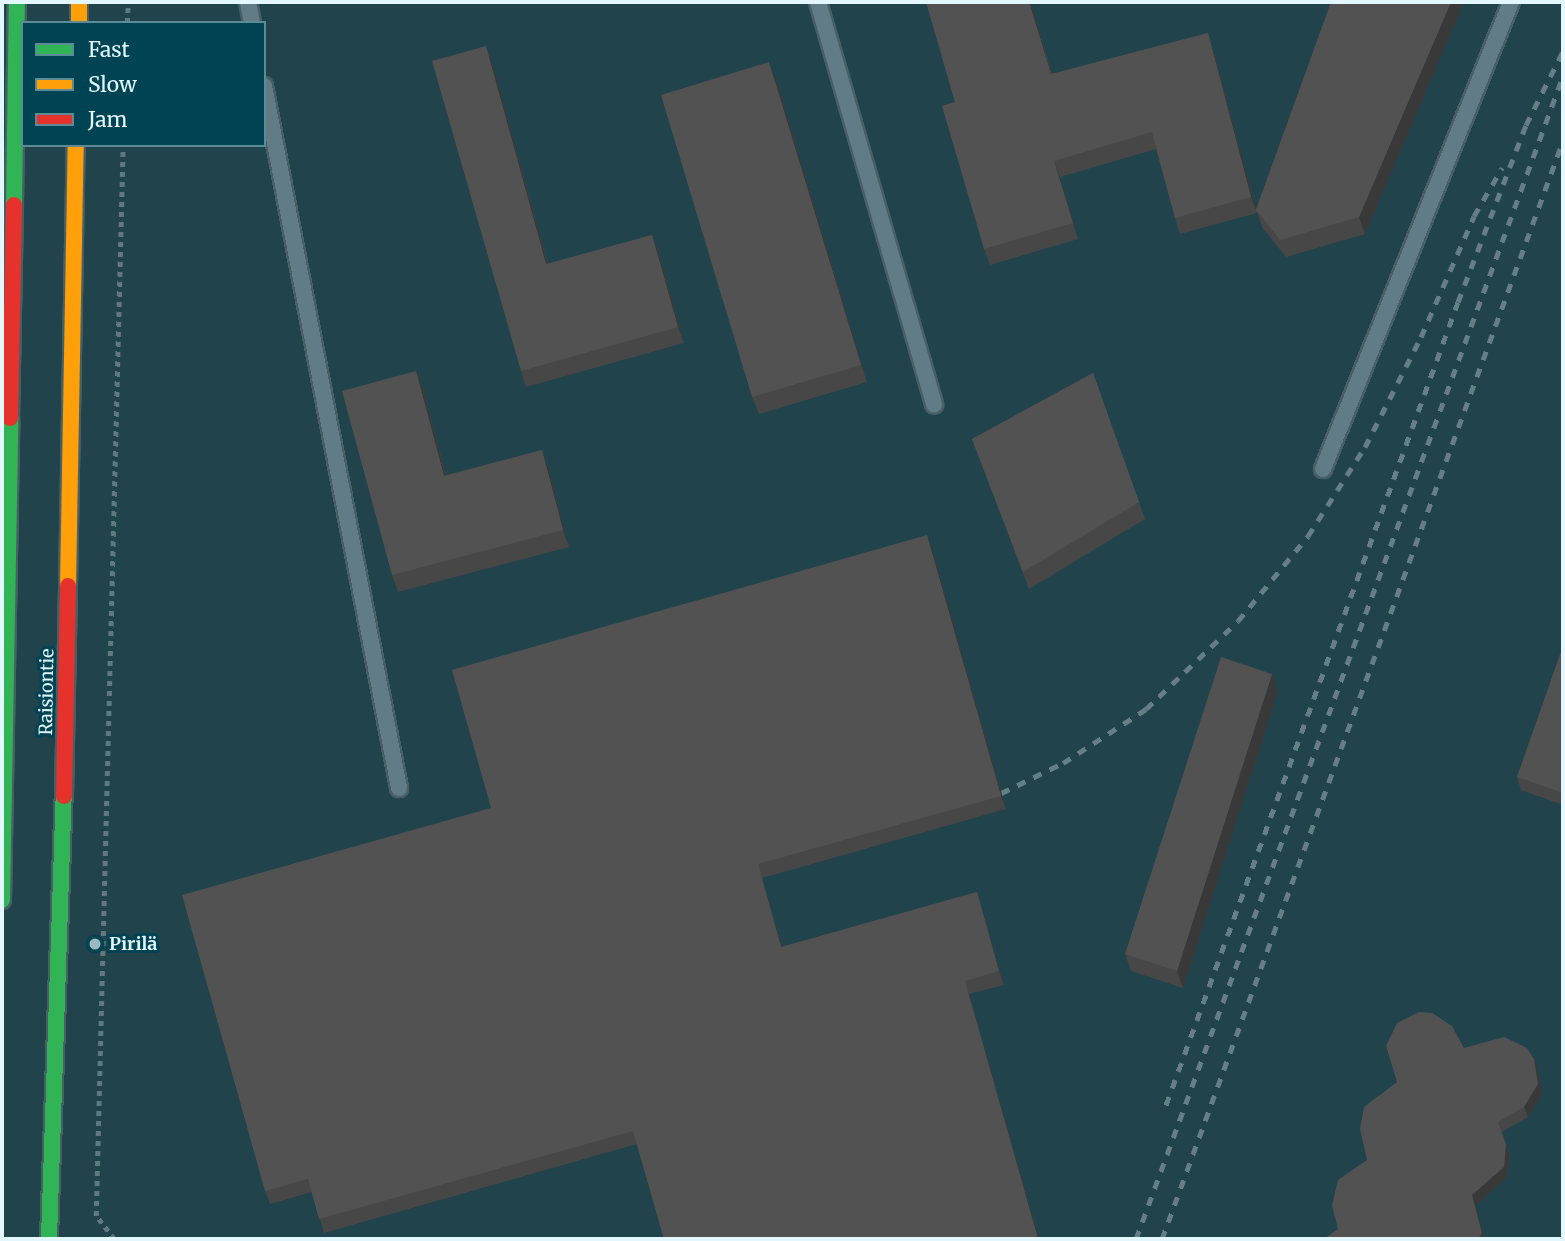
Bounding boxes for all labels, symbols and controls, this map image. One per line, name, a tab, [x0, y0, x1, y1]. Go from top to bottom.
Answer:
legend	[21, 21, 266, 147]
text: Fast	[88, 36, 130, 63]
text: Slow	[88, 71, 137, 98]
text: Jam	[88, 106, 127, 133]
street label: Raisiontie	[35, 648, 59, 736]
place label: Pirilä	[109, 933, 157, 955]
marker: Pirilä	[87, 936, 103, 952]

